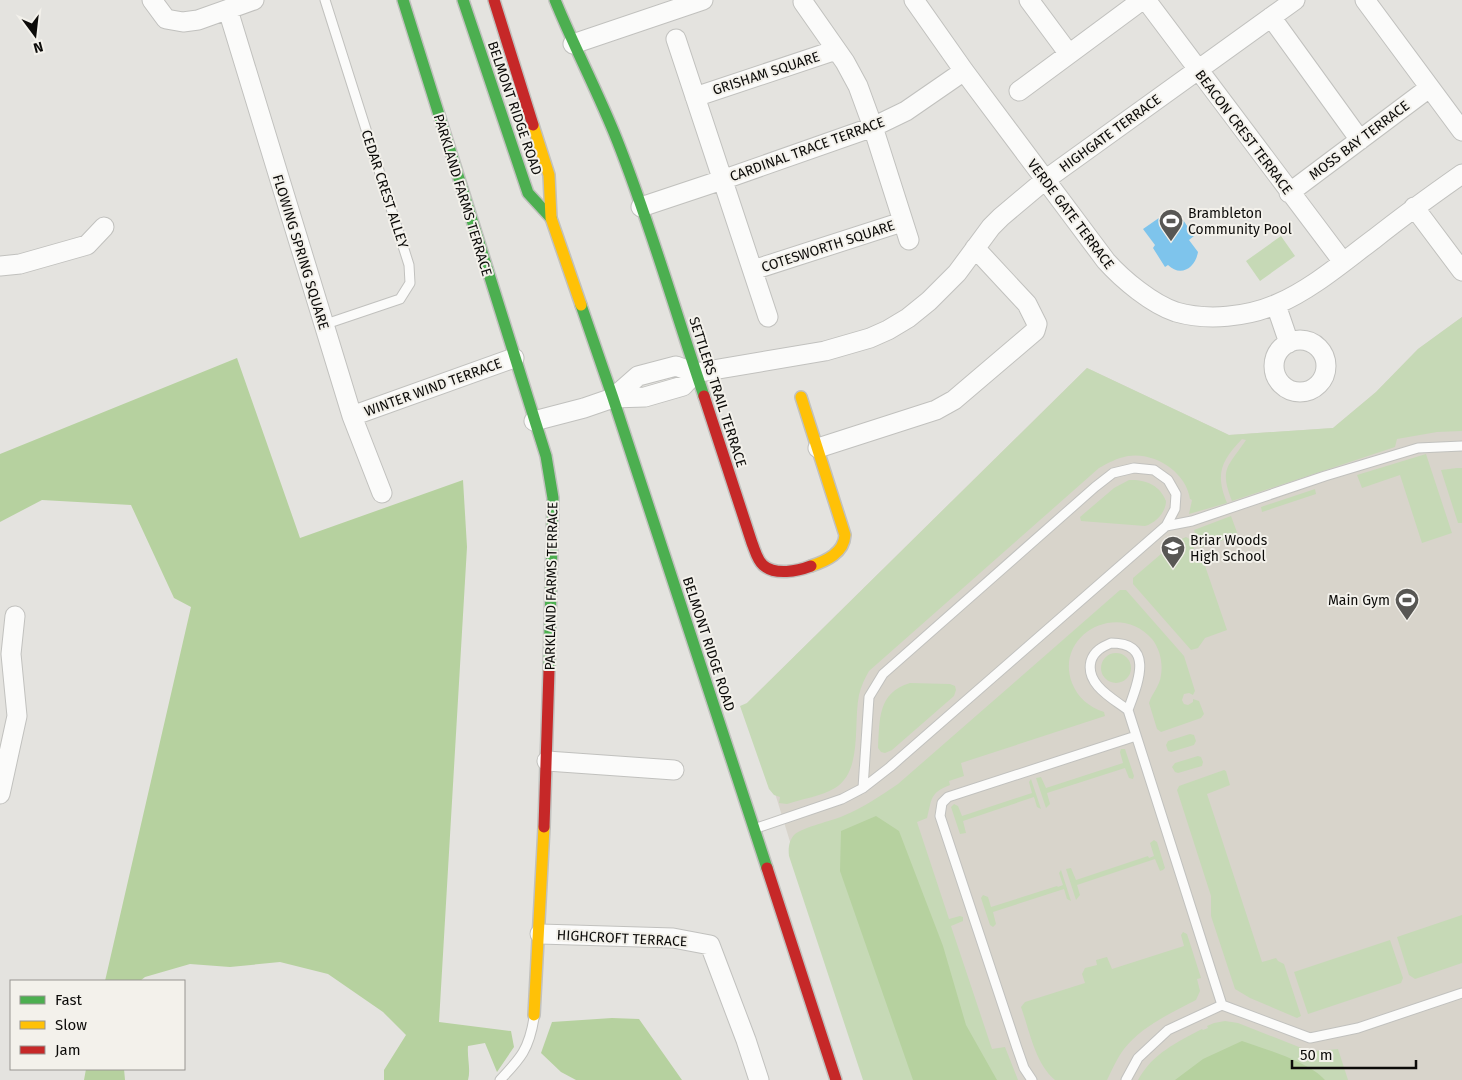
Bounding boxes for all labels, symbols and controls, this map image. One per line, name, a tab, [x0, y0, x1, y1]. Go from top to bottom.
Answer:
north arrow	[10, 10, 60, 60]
text: N	[32, 38, 45, 56]
street label: BELMONT RIDGE ROAD	[484, 39, 545, 177]
street label: GRISHAM SQUARE	[710, 48, 822, 99]
street label: BEACON CREST TERRACE	[1191, 67, 1296, 198]
street label: HIGHGATE TERRACE	[1056, 91, 1164, 176]
street label: MOSS BAY TERRACE	[1306, 97, 1413, 184]
street label: PARKLAND FARMS TERRACE	[430, 112, 495, 278]
street label: CARDINAL TRACE TERRACE	[728, 114, 887, 185]
street label: CEDAR CREST ALLEY	[357, 128, 412, 251]
street label: VERDE GATE TERRACE	[1024, 156, 1118, 273]
street label: FLOWING SPRING SQUARE	[269, 172, 332, 332]
place label: Brambleton Community Pool	[1188, 205, 1292, 238]
sports icon: Brambleton Community Pool	[1158, 208, 1184, 242]
street label: COTESWORTH SQUARE	[759, 217, 897, 276]
street label: SETTLERS TRAIL TERRACE	[685, 315, 750, 470]
street label: WINTER WIND TERRACE	[362, 355, 504, 420]
street label: PARKLAND FARMS TERRACE	[542, 501, 561, 671]
place label: Briar Woods High School	[1190, 532, 1268, 565]
school or university icon: Briar Woods High School	[1160, 535, 1186, 569]
street label: BELMONT RIDGE ROAD	[679, 575, 738, 714]
sports icon: Main Gym	[1394, 587, 1420, 621]
place label: Main Gym	[1328, 592, 1390, 609]
street label: HIGHCROFT TERRACE	[556, 927, 688, 950]
legend	[10, 980, 185, 1070]
text: Fast	[55, 991, 82, 1009]
text: Slow	[55, 1016, 87, 1034]
scale bar	[1292, 1038, 1416, 1070]
text: Jam	[55, 1041, 81, 1059]
text: 50 m	[1300, 1046, 1333, 1064]

